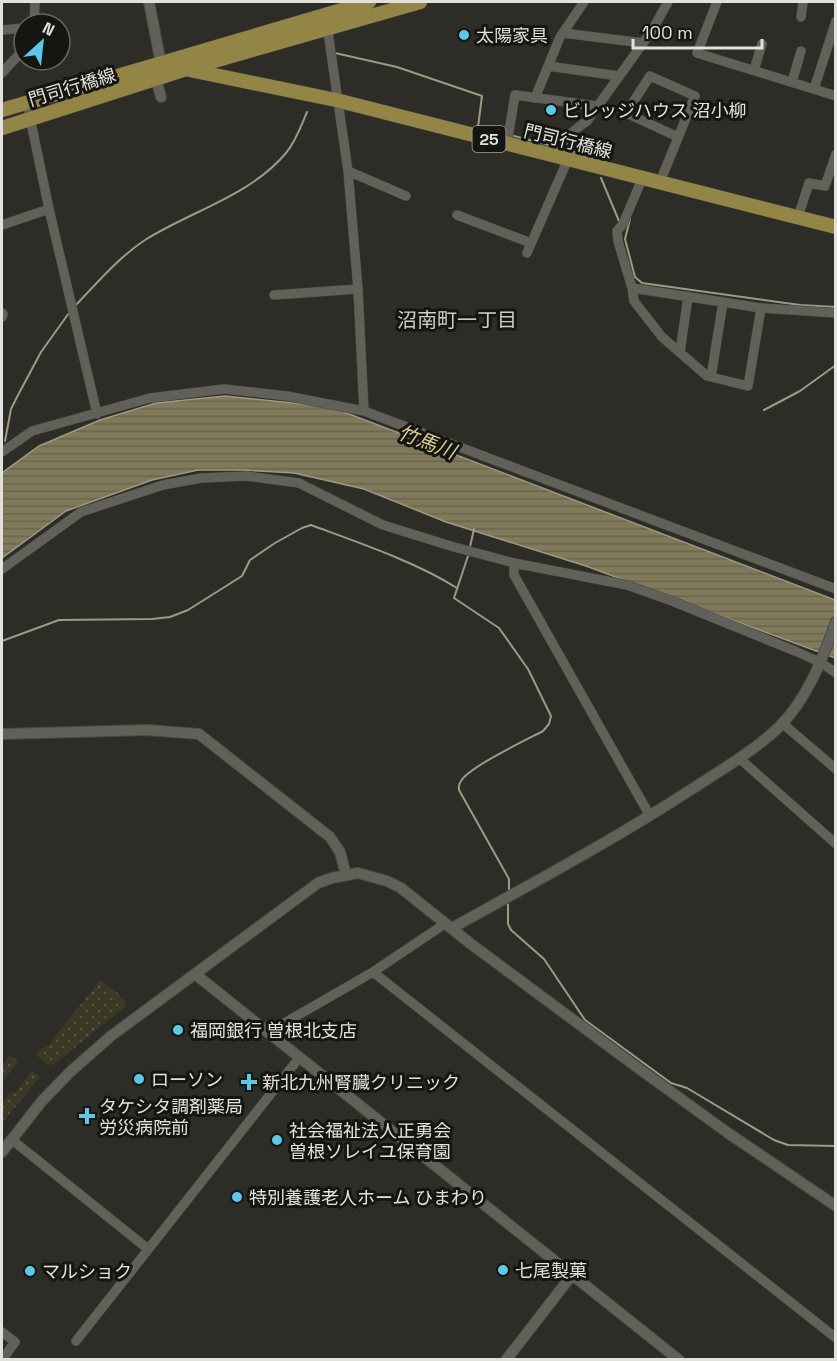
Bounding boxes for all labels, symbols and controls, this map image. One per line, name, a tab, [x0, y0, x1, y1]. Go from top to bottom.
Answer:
north arrow	[12, 12, 72, 72]
scale bar	[633, 12, 762, 50]
text: N	[39, 17, 58, 41]
text: 100 m	[642, 21, 693, 44]
place label: 太陽家具	[476, 24, 548, 47]
marker: 太陽家具	[457, 28, 471, 42]
street label: 門司行橋線	[26, 63, 118, 111]
place label: ビレッジハウス 沼小柳	[563, 99, 747, 122]
marker: ビレッジハウス 沼小柳	[544, 103, 558, 117]
street label: 門司行橋線	[522, 119, 614, 163]
road number: 25	[472, 126, 506, 152]
district label: 沼南町一丁目	[397, 307, 517, 333]
water label: 竹馬川	[394, 419, 462, 466]
place label: 福岡銀行 曽根北支店	[190, 1019, 357, 1042]
marker: 福岡銀行 曽根北支店	[171, 1023, 185, 1037]
place label: ローソン	[151, 1068, 223, 1091]
place label: 新北九州腎臓クリニック	[262, 1071, 460, 1094]
marker: ローソン	[132, 1072, 146, 1086]
marker: 新北九州腎臓クリニック	[240, 1073, 258, 1091]
place label: タケシタ調剤薬局 労災病院前	[99, 1095, 243, 1139]
marker: タケシタ調剤薬局 労災病院前	[80, 1109, 94, 1123]
place label: 社会福祉法人正勇会 曽根ソレイユ保育園	[289, 1119, 451, 1163]
marker: 社会福祉法人正勇会 曽根ソレイユ保育園	[270, 1133, 284, 1147]
place label: 特別養護老人ホーム ひまわり	[249, 1186, 487, 1209]
marker: 特別養護老人ホーム ひまわり	[230, 1190, 244, 1204]
place label: 七尾製菓	[515, 1259, 587, 1282]
place label: マルショク	[42, 1260, 132, 1283]
marker: 七尾製菓	[496, 1263, 510, 1277]
marker: マルショク	[23, 1264, 37, 1278]

